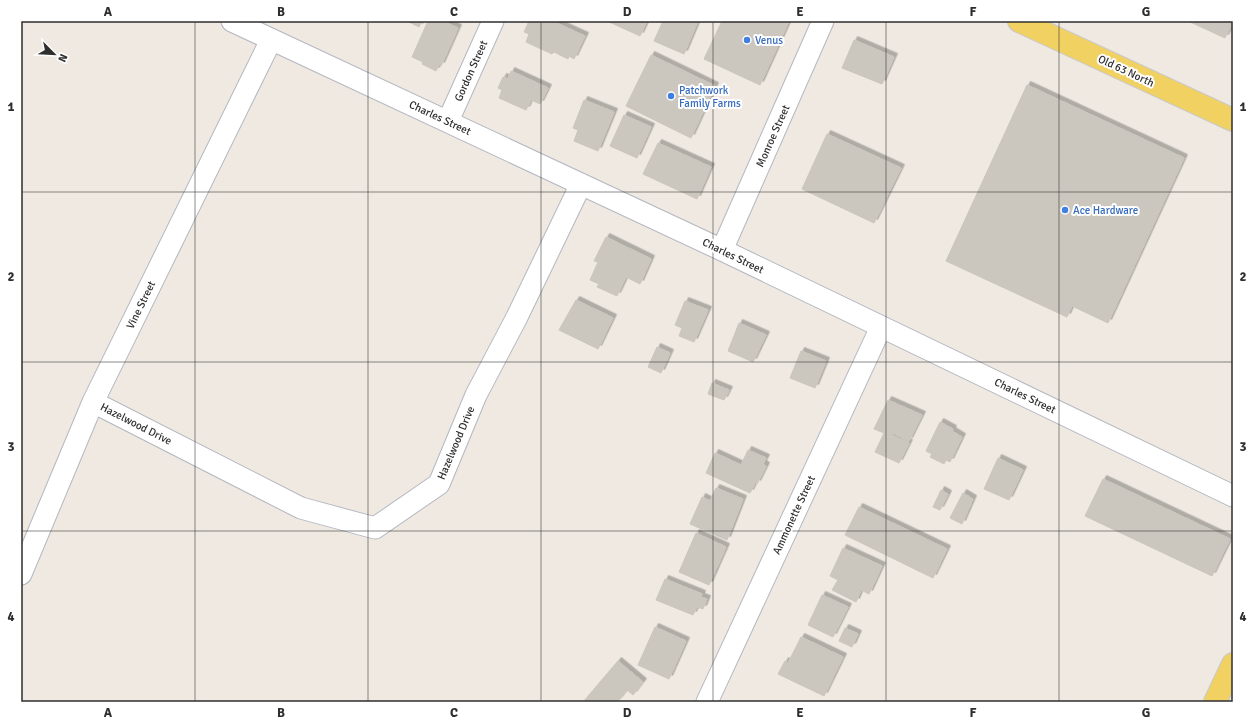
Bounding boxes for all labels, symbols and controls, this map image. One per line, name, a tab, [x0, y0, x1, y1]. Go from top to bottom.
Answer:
text: A	[104, 4, 113, 20]
text: B	[277, 4, 285, 20]
text: C	[450, 4, 458, 20]
text: D	[623, 4, 632, 20]
text: E	[796, 4, 804, 20]
text: F	[970, 4, 977, 20]
text: G	[1142, 4, 1150, 20]
north arrow	[34, 34, 74, 74]
place label: Venus	[755, 34, 783, 47]
marker: Venus	[742, 35, 752, 45]
street label: Gordon Street	[452, 38, 490, 104]
text: N	[55, 52, 70, 64]
street label: Old 63 North	[1096, 52, 1156, 90]
place label: Patchwork Family Farms	[679, 84, 741, 110]
marker: Patchwork Family Farms	[666, 91, 676, 101]
street label: Charles Street	[407, 98, 473, 138]
text: 1	[7, 99, 15, 115]
text: 1	[1239, 99, 1247, 115]
street label: Monroe Street	[753, 103, 793, 169]
place label: Ace Hardware	[1073, 204, 1138, 217]
marker: Ace Hardware	[1060, 205, 1070, 215]
street label: Charles Street	[700, 236, 766, 277]
text: 2	[7, 269, 15, 285]
text: 2	[1239, 269, 1247, 285]
street label: Vine Street	[124, 279, 158, 331]
street label: Charles Street	[992, 376, 1058, 417]
street label: Hazelwood Drive	[98, 400, 174, 448]
street label: Hazelwood Drive	[435, 404, 477, 482]
text: 3	[7, 439, 15, 455]
text: 3	[1239, 439, 1247, 455]
street label: Ammonette Street	[770, 473, 818, 557]
text: 4	[7, 609, 15, 625]
text: 4	[1239, 609, 1247, 625]
text: A	[104, 705, 113, 721]
text: B	[277, 705, 285, 721]
text: C	[450, 705, 458, 721]
text: D	[623, 705, 632, 721]
text: E	[796, 705, 804, 721]
text: F	[970, 705, 977, 721]
text: G	[1142, 705, 1150, 721]

